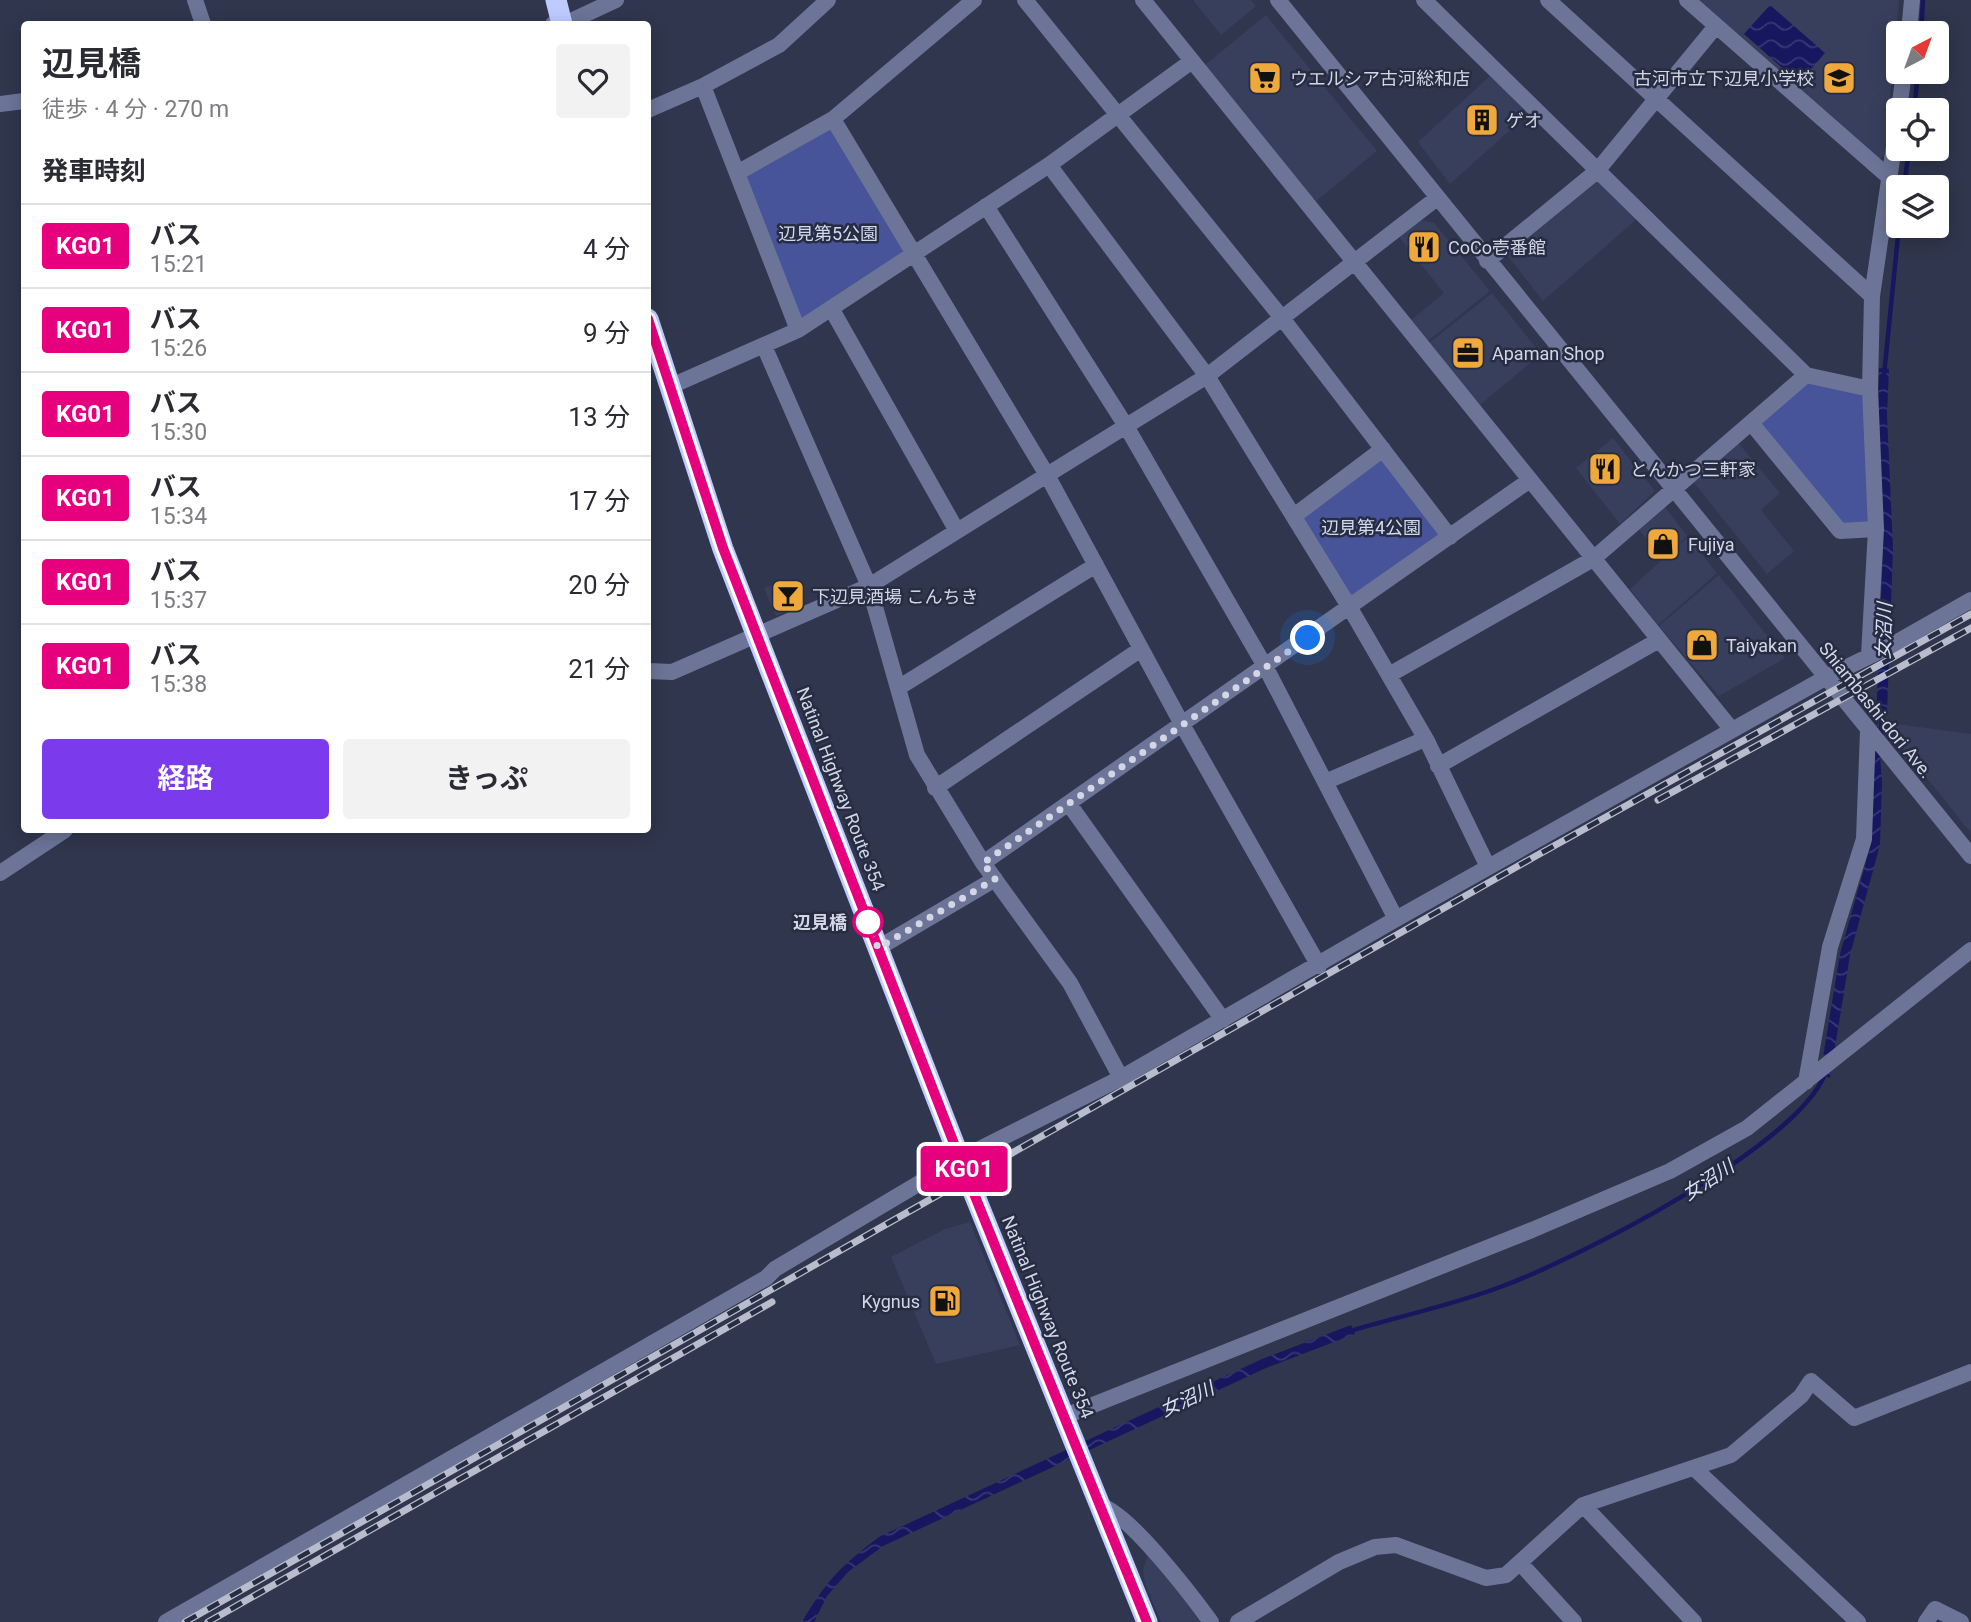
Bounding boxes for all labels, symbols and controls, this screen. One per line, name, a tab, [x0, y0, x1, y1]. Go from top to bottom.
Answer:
north arrow	[1886, 21, 1950, 84]
map controls	[1886, 21, 1949, 238]
text: 辺見橋	[42, 44, 141, 83]
button: heart	[556, 44, 630, 118]
supermarket icon: ウエルシア古河総和店	[1246, 59, 1284, 97]
school or university icon: 古河市立下辺見小学校	[1820, 59, 1858, 97]
place label: ウエルシア古河総和店	[1290, 68, 1470, 89]
place label: 古河市立下辺見小学校	[1634, 68, 1814, 89]
text: 徒歩 · 4 分 · 270 m	[42, 96, 229, 123]
button: locate	[1886, 98, 1949, 161]
building icon: ゲオ	[1463, 101, 1501, 139]
place label: ゲオ	[1506, 110, 1542, 131]
text: 発車時刻	[42, 156, 146, 186]
button: layers	[1886, 175, 1949, 238]
text: バス	[150, 220, 202, 250]
park label: 辺見第5公園	[778, 223, 878, 244]
restaurant icon: CoCo壱番館	[1405, 228, 1443, 266]
text: KG01	[56, 232, 115, 260]
text: 4 分	[583, 234, 630, 264]
place label: CoCo壱番館	[1448, 237, 1546, 258]
text: 15:21	[150, 251, 207, 278]
text: バス	[150, 304, 202, 334]
text: KG01	[56, 316, 115, 344]
text: 9 分	[583, 318, 630, 348]
office icon: Apaman Shop	[1449, 334, 1487, 372]
text: 15:26	[150, 335, 207, 362]
place label: Apaman Shop	[1492, 343, 1605, 364]
text: バス	[150, 388, 202, 418]
text: KG01	[56, 400, 115, 428]
text: 13 分	[568, 402, 630, 432]
text: 15:30	[150, 419, 207, 446]
restaurant icon: とんかつ三軒家	[1586, 450, 1624, 488]
place label: とんかつ三軒家	[1630, 459, 1756, 480]
text: バス	[150, 472, 202, 502]
text: KG01	[56, 484, 115, 512]
text: 17 分	[568, 486, 630, 516]
text: 15:34	[150, 503, 207, 530]
park label: 辺見第4公園	[1321, 517, 1421, 538]
shop icon: Fujiya	[1644, 525, 1682, 563]
place label: Fujiya	[1688, 534, 1735, 555]
text: バス	[150, 556, 202, 586]
text: KG01	[56, 568, 115, 596]
text: 20 分	[568, 570, 630, 600]
bar icon: 下辺見酒場 こんちき	[769, 577, 807, 615]
place label: 下辺見酒場 こんちき	[812, 586, 978, 607]
text: 15:37	[150, 587, 207, 614]
water label: 女沼川	[1872, 600, 1897, 660]
your location	[1290, 620, 1325, 655]
shop icon: Taiyakan	[1683, 626, 1721, 664]
place label: Taiyakan	[1726, 635, 1797, 656]
street label: Shiambashi-dori Ave.	[1815, 638, 1937, 782]
text: バス	[150, 640, 202, 670]
text: KG01	[56, 652, 115, 680]
text: 21 分	[568, 654, 630, 684]
text: 15:38	[150, 671, 207, 698]
street label: Natinal Highway Route 354	[792, 684, 890, 894]
button: 経路	[42, 739, 329, 819]
button: きっぷ	[343, 739, 630, 819]
marker: 辺見橋	[853, 907, 883, 937]
place label: 辺見橋	[793, 912, 847, 933]
line badge: KG01	[915, 1146, 1013, 1192]
water label: 女沼川	[1678, 1154, 1740, 1205]
text: KG01	[935, 1155, 993, 1183]
street label: Natinal Highway Route 354	[998, 1213, 1098, 1421]
fuel station icon: Kygnus	[926, 1282, 964, 1320]
place label: Kygnus	[861, 1291, 920, 1312]
water label: 女沼川	[1156, 1376, 1219, 1421]

